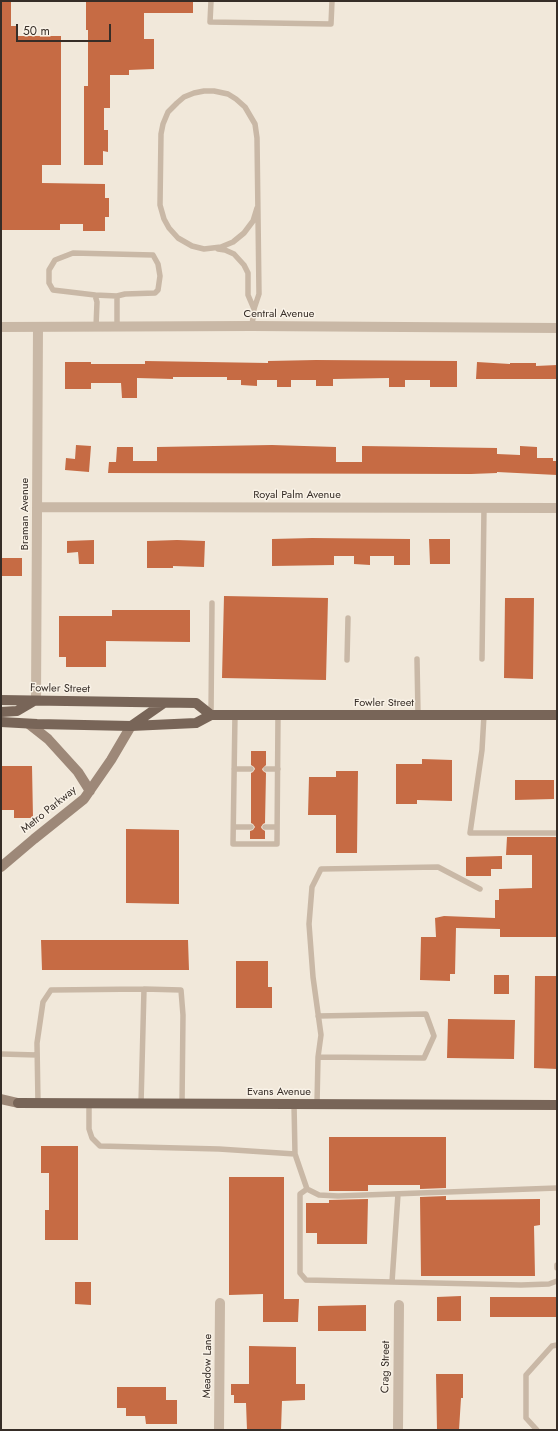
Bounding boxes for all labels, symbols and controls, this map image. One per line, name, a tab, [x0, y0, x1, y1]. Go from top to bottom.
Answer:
scale bar	[18, 16, 113, 42]
text: 50 m	[23, 22, 50, 40]
street label: Central Avenue	[244, 307, 314, 321]
street label: Braman Avenue	[18, 478, 32, 550]
street label: Royal Palm Avenue	[253, 488, 341, 502]
street label: Fowler Street	[30, 682, 90, 696]
street label: Fowler Street	[354, 696, 414, 710]
street label: Metro Parkway	[19, 784, 79, 836]
street label: Evans Avenue	[247, 1085, 311, 1099]
street label: Meadow Lane	[201, 1334, 215, 1398]
street label: Crag Street	[379, 1341, 393, 1393]

